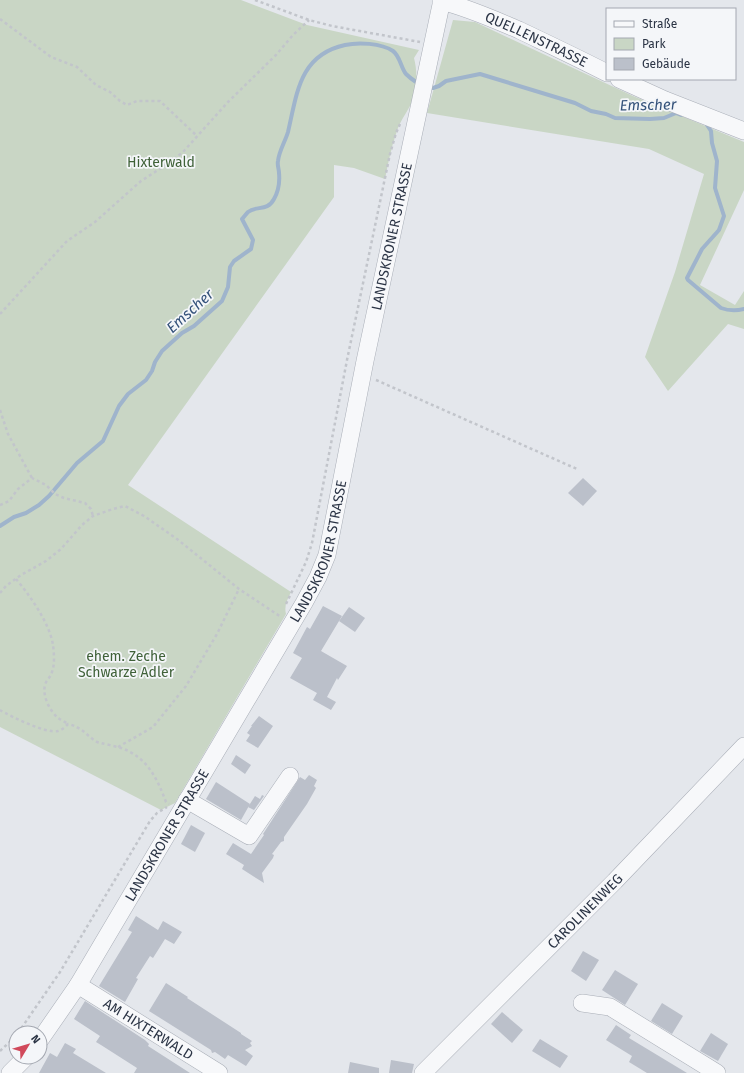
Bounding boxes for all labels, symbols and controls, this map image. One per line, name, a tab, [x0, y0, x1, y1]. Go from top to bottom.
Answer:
street label: QUELLENSTRASSE	[483, 8, 591, 70]
legend	[606, 8, 736, 80]
text: Straße	[642, 17, 677, 31]
text: Park	[642, 37, 666, 51]
text: Gebäude	[642, 57, 690, 71]
water label: Emscher	[620, 95, 678, 114]
park label: Hixterwald	[127, 154, 195, 171]
street label: LANDSKRONER STRASSE	[368, 161, 416, 312]
water label: Emscher	[163, 284, 218, 337]
street label: LANDSKRONER STRASSE	[286, 479, 350, 625]
park label: ehem. Zeche Schwarze Adler	[78, 648, 175, 681]
street label: LANDSKRONER STRASSE	[121, 766, 212, 904]
street label: CAROLINENWEG	[544, 870, 626, 952]
street label: AM HIXTERWALD	[100, 995, 196, 1063]
north arrow	[8, 1025, 48, 1065]
text: N	[28, 1032, 43, 1046]

